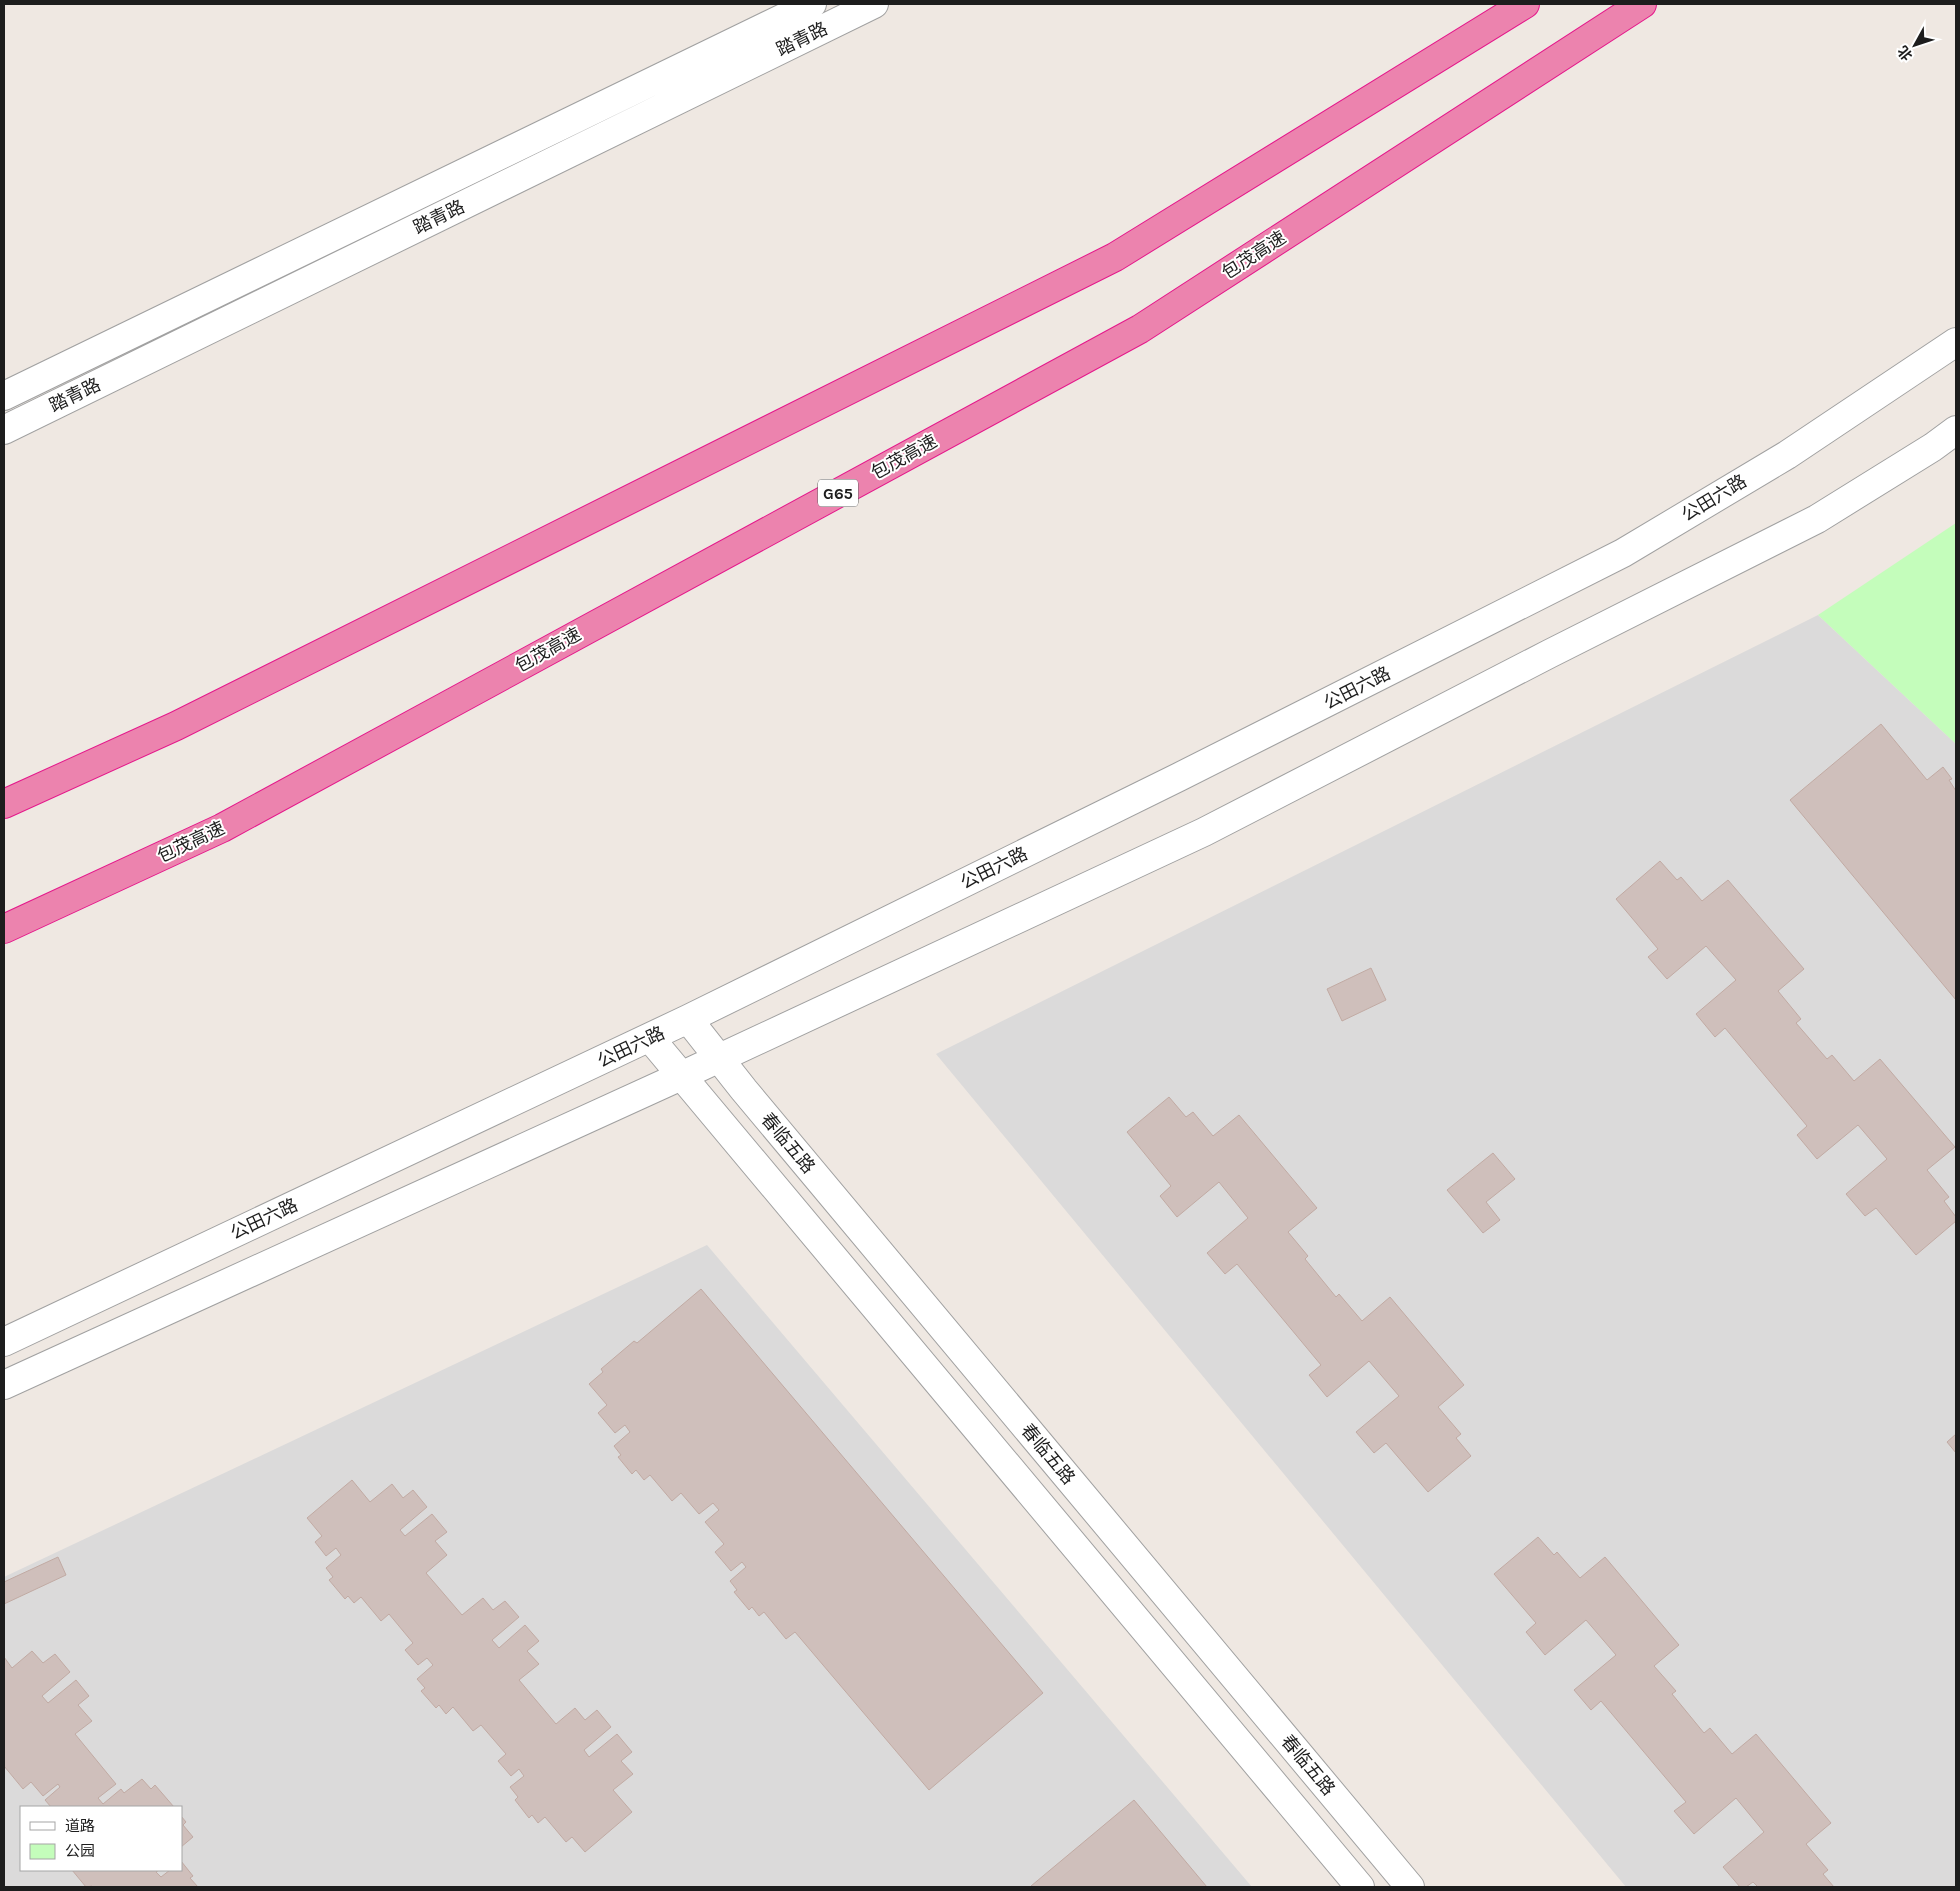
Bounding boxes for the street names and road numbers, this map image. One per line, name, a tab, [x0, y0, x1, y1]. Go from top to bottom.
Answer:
street label: 踏青路	[773, 17, 831, 61]
street label: 踏青路	[410, 195, 468, 239]
street label: 包茂高速	[1218, 226, 1290, 284]
street label: 踏青路	[46, 373, 104, 417]
street label: 包茂高速	[867, 430, 941, 484]
street label: 公田六路	[1677, 470, 1751, 526]
road number: G65	[818, 479, 858, 506]
street label: 包茂高速	[511, 623, 585, 677]
street label: 公田六路	[1320, 662, 1394, 714]
street label: 包茂高速	[154, 817, 228, 867]
street label: 公田六路	[957, 842, 1031, 894]
street label: 公田六路	[594, 1022, 668, 1072]
street label: 春临五路	[756, 1108, 820, 1178]
street label: 公田六路	[227, 1194, 301, 1244]
street label: 春临五路	[1016, 1419, 1080, 1489]
street label: 春临五路	[1276, 1730, 1340, 1800]

